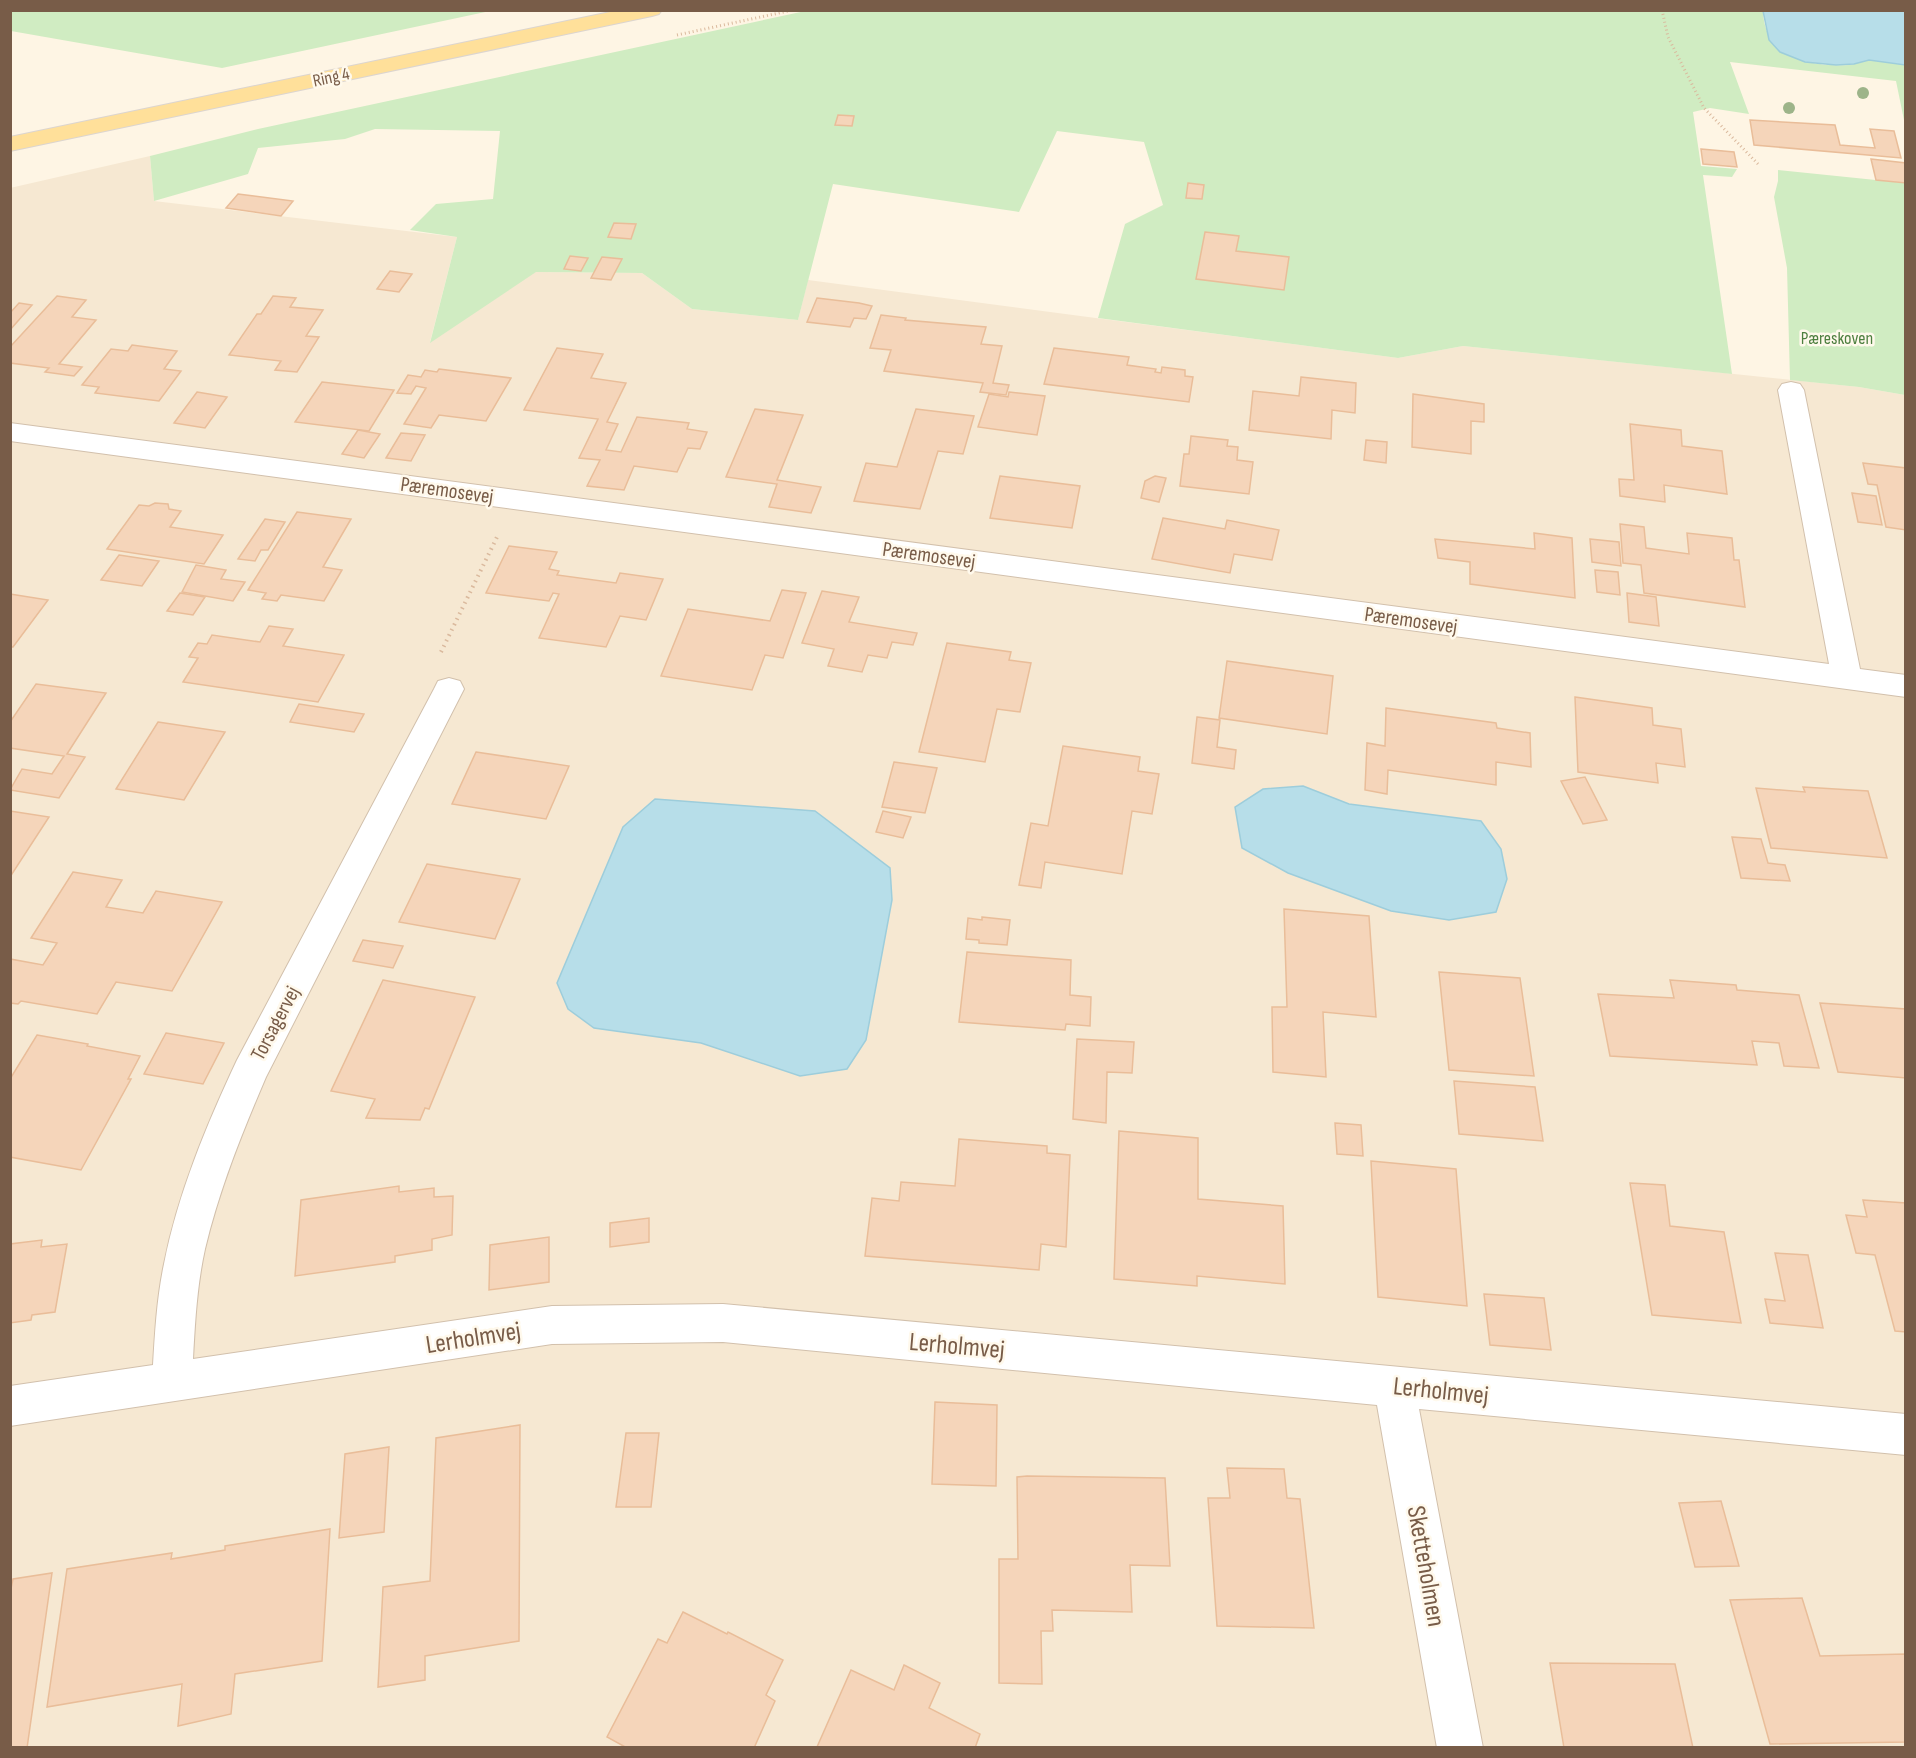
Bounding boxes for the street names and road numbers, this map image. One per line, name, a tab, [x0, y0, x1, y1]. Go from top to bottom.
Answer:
street label: Ring 4	[311, 63, 352, 92]
street label: Pæremosevej	[399, 472, 495, 509]
street label: Pæremosevej	[881, 537, 977, 574]
street label: Pæremosevej	[1363, 602, 1459, 639]
street label: Torsagervej	[246, 982, 305, 1065]
street label: Lerholmvej	[424, 1316, 523, 1361]
street label: Lerholmvej	[908, 1327, 1006, 1366]
street label: Lerholmvej	[1392, 1371, 1490, 1412]
street label: Sketteholmen	[1400, 1503, 1451, 1629]

